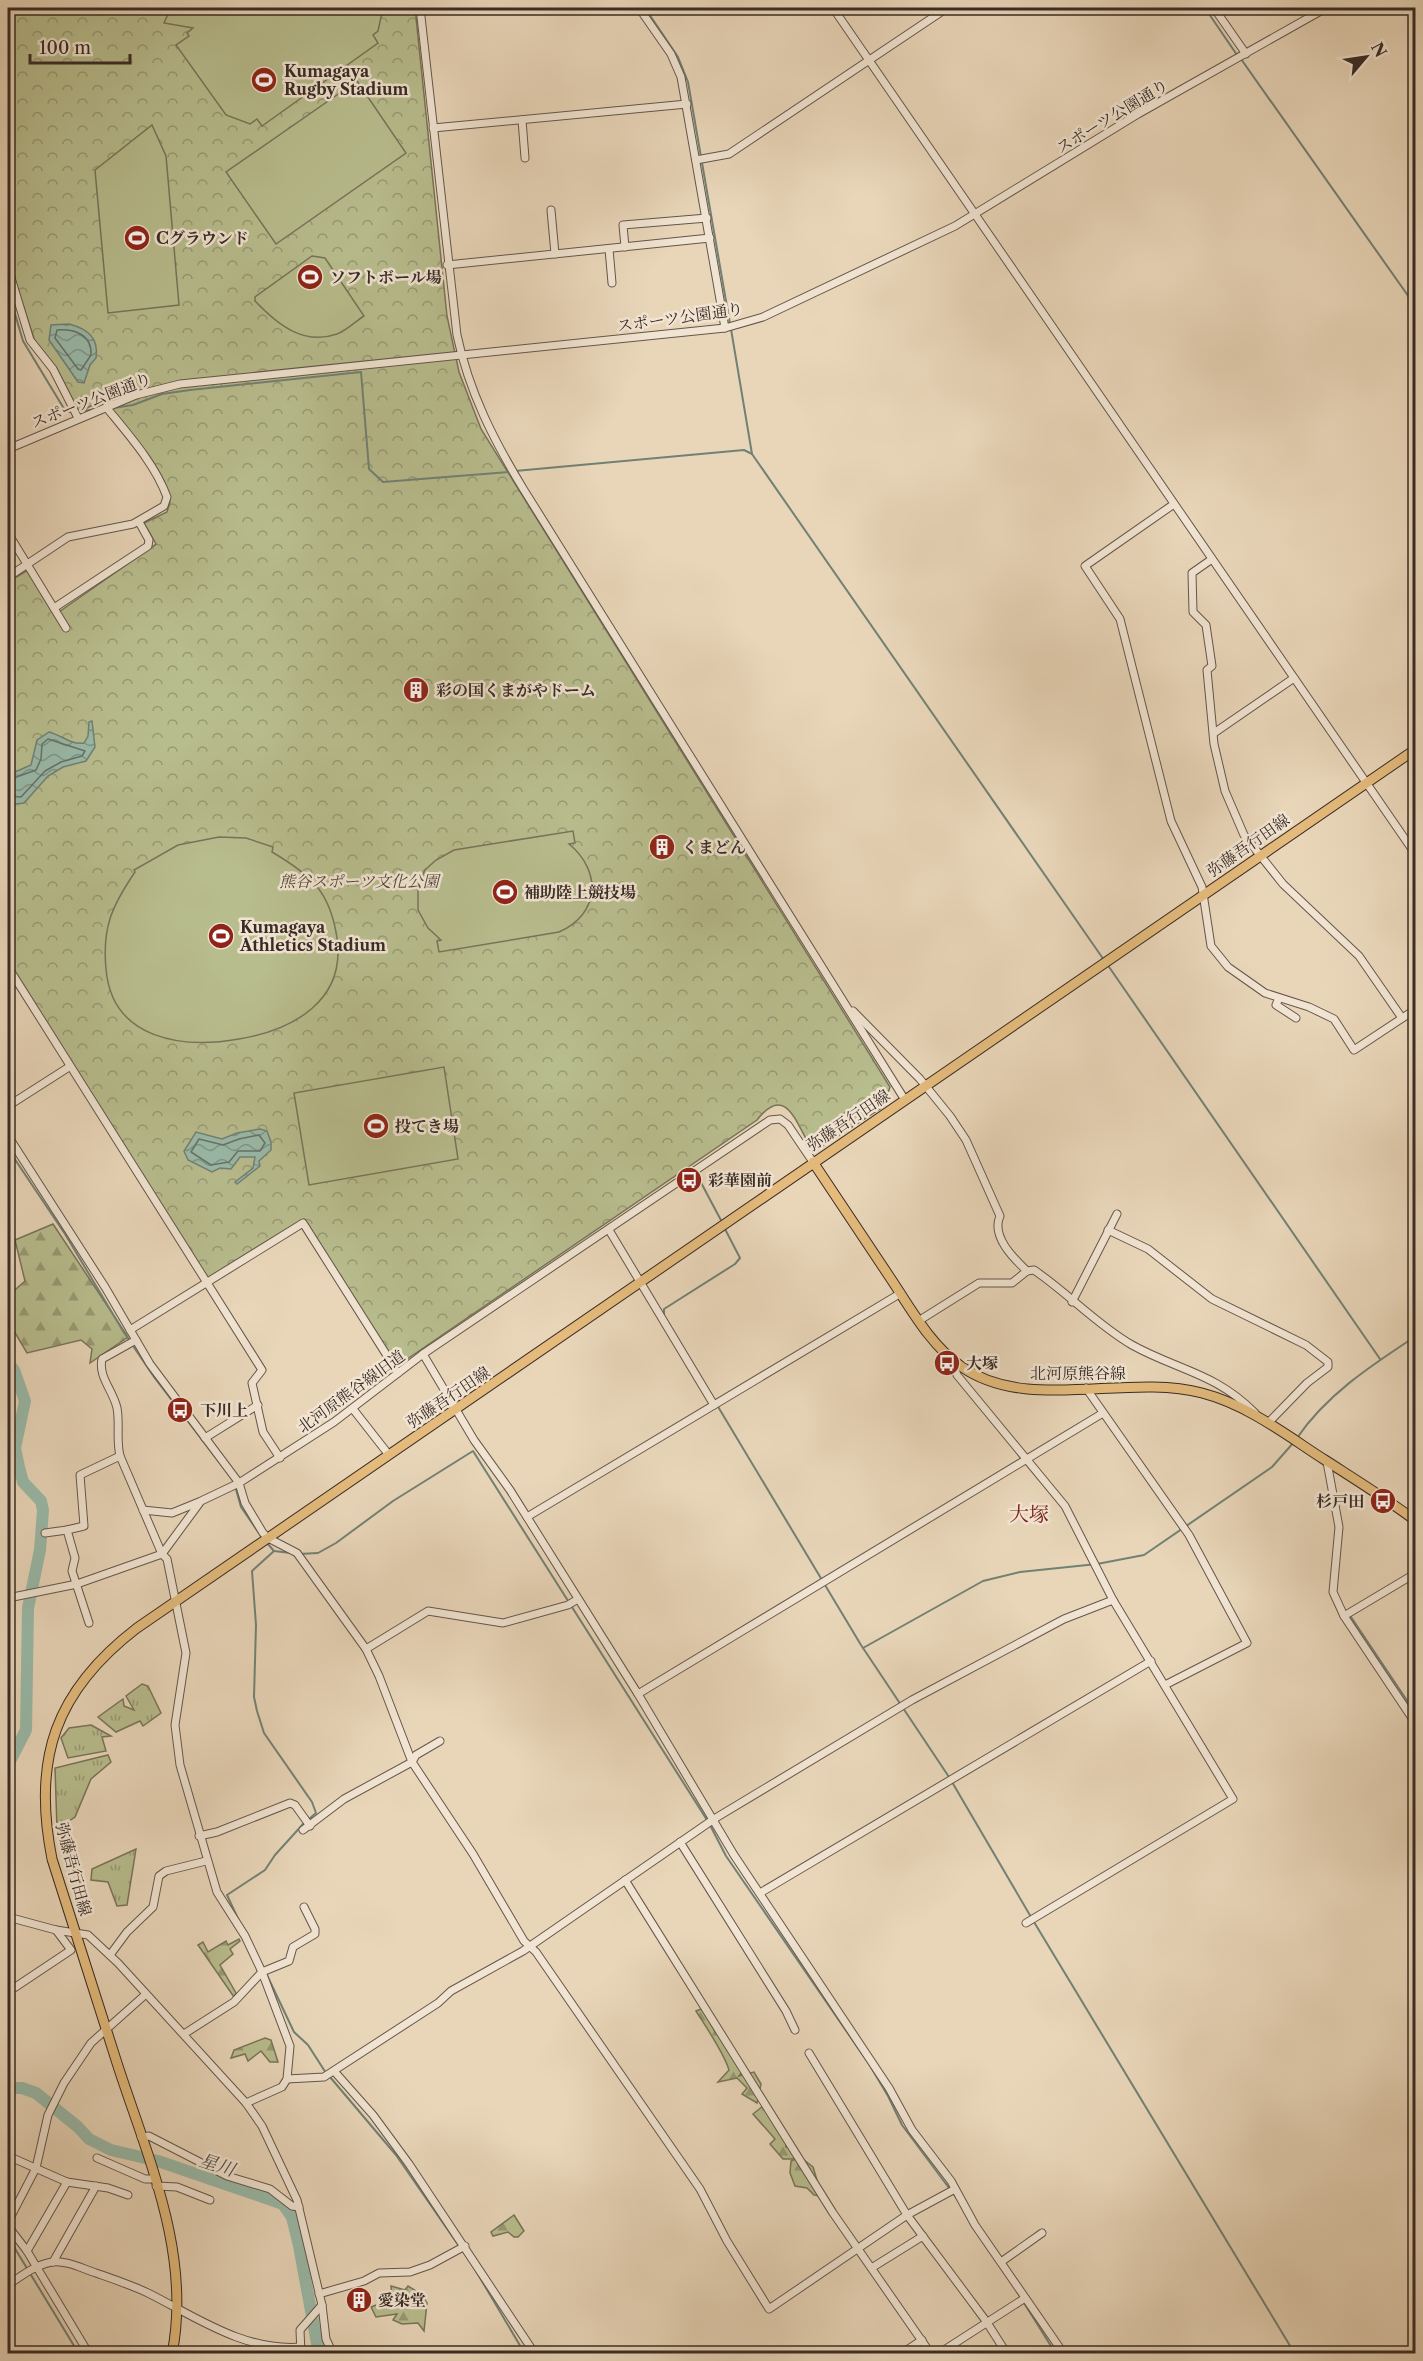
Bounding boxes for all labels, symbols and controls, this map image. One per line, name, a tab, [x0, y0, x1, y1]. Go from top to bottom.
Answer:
scale bar	[30, 27, 130, 65]
north arrow	[1336, 27, 1396, 87]
text: 100 m	[39, 37, 91, 59]
text: N	[1367, 39, 1391, 61]
place label: Kumagaya Rugby Stadium	[284, 61, 409, 99]
sports icon: Kumagaya Rugby Stadium	[249, 65, 279, 95]
street label: スポーツ公園通り	[1052, 75, 1172, 157]
sports icon: Cグラウンド	[122, 223, 152, 253]
place label: Cグラウンド	[156, 228, 249, 248]
sports icon: ソフトボール場	[295, 262, 325, 292]
place label: ソフトボール場	[330, 267, 442, 287]
street label: スポーツ公園通り	[616, 298, 744, 336]
street label: スポーツ公園通り	[28, 368, 154, 432]
building icon: 彩の国くまがやドーム	[401, 675, 431, 705]
place label: 彩の国くまがやドーム	[436, 680, 596, 700]
street label: 弥藤吾行田線	[1203, 809, 1293, 881]
building icon: くまどん	[647, 832, 677, 862]
place label: くまどん	[682, 837, 746, 857]
park label: 熊谷スポーツ文化公園	[279, 871, 442, 891]
sports icon: 補助陸上競技場	[490, 877, 520, 907]
place label: 補助陸上競技場	[524, 882, 636, 902]
place label: Kumagaya Athletics Stadium	[239, 917, 386, 955]
sports icon: Kumagaya Athletics Stadium	[206, 921, 236, 951]
street label: 弥藤吾行田線	[803, 1085, 893, 1155]
sports icon: 投てき場	[361, 1111, 391, 1141]
place label: 投てき場	[395, 1116, 459, 1136]
bus stop icon: 彩華園前	[674, 1165, 704, 1195]
place label: 彩華園前	[708, 1170, 772, 1190]
street label: 北河原熊谷線旧道	[293, 1345, 409, 1437]
bus stop icon: 大塚	[932, 1348, 962, 1378]
place label: 大塚	[966, 1353, 998, 1373]
street label: 弥藤吾行田線	[403, 1362, 493, 1432]
street label: 北河原熊谷線	[1030, 1363, 1126, 1383]
bus stop icon: 下川上	[165, 1395, 195, 1425]
place label: 下川上	[200, 1400, 248, 1420]
bus stop icon: 杉戸田	[1368, 1486, 1398, 1516]
place label: 杉戸田	[1316, 1491, 1364, 1511]
district label: 大塚	[1009, 1502, 1049, 1526]
street label: 弥藤吾行田線	[52, 1820, 96, 1918]
water label: 星川	[196, 2149, 239, 2182]
building icon: 愛染堂	[344, 2285, 374, 2315]
place label: 愛染堂	[378, 2290, 426, 2310]

